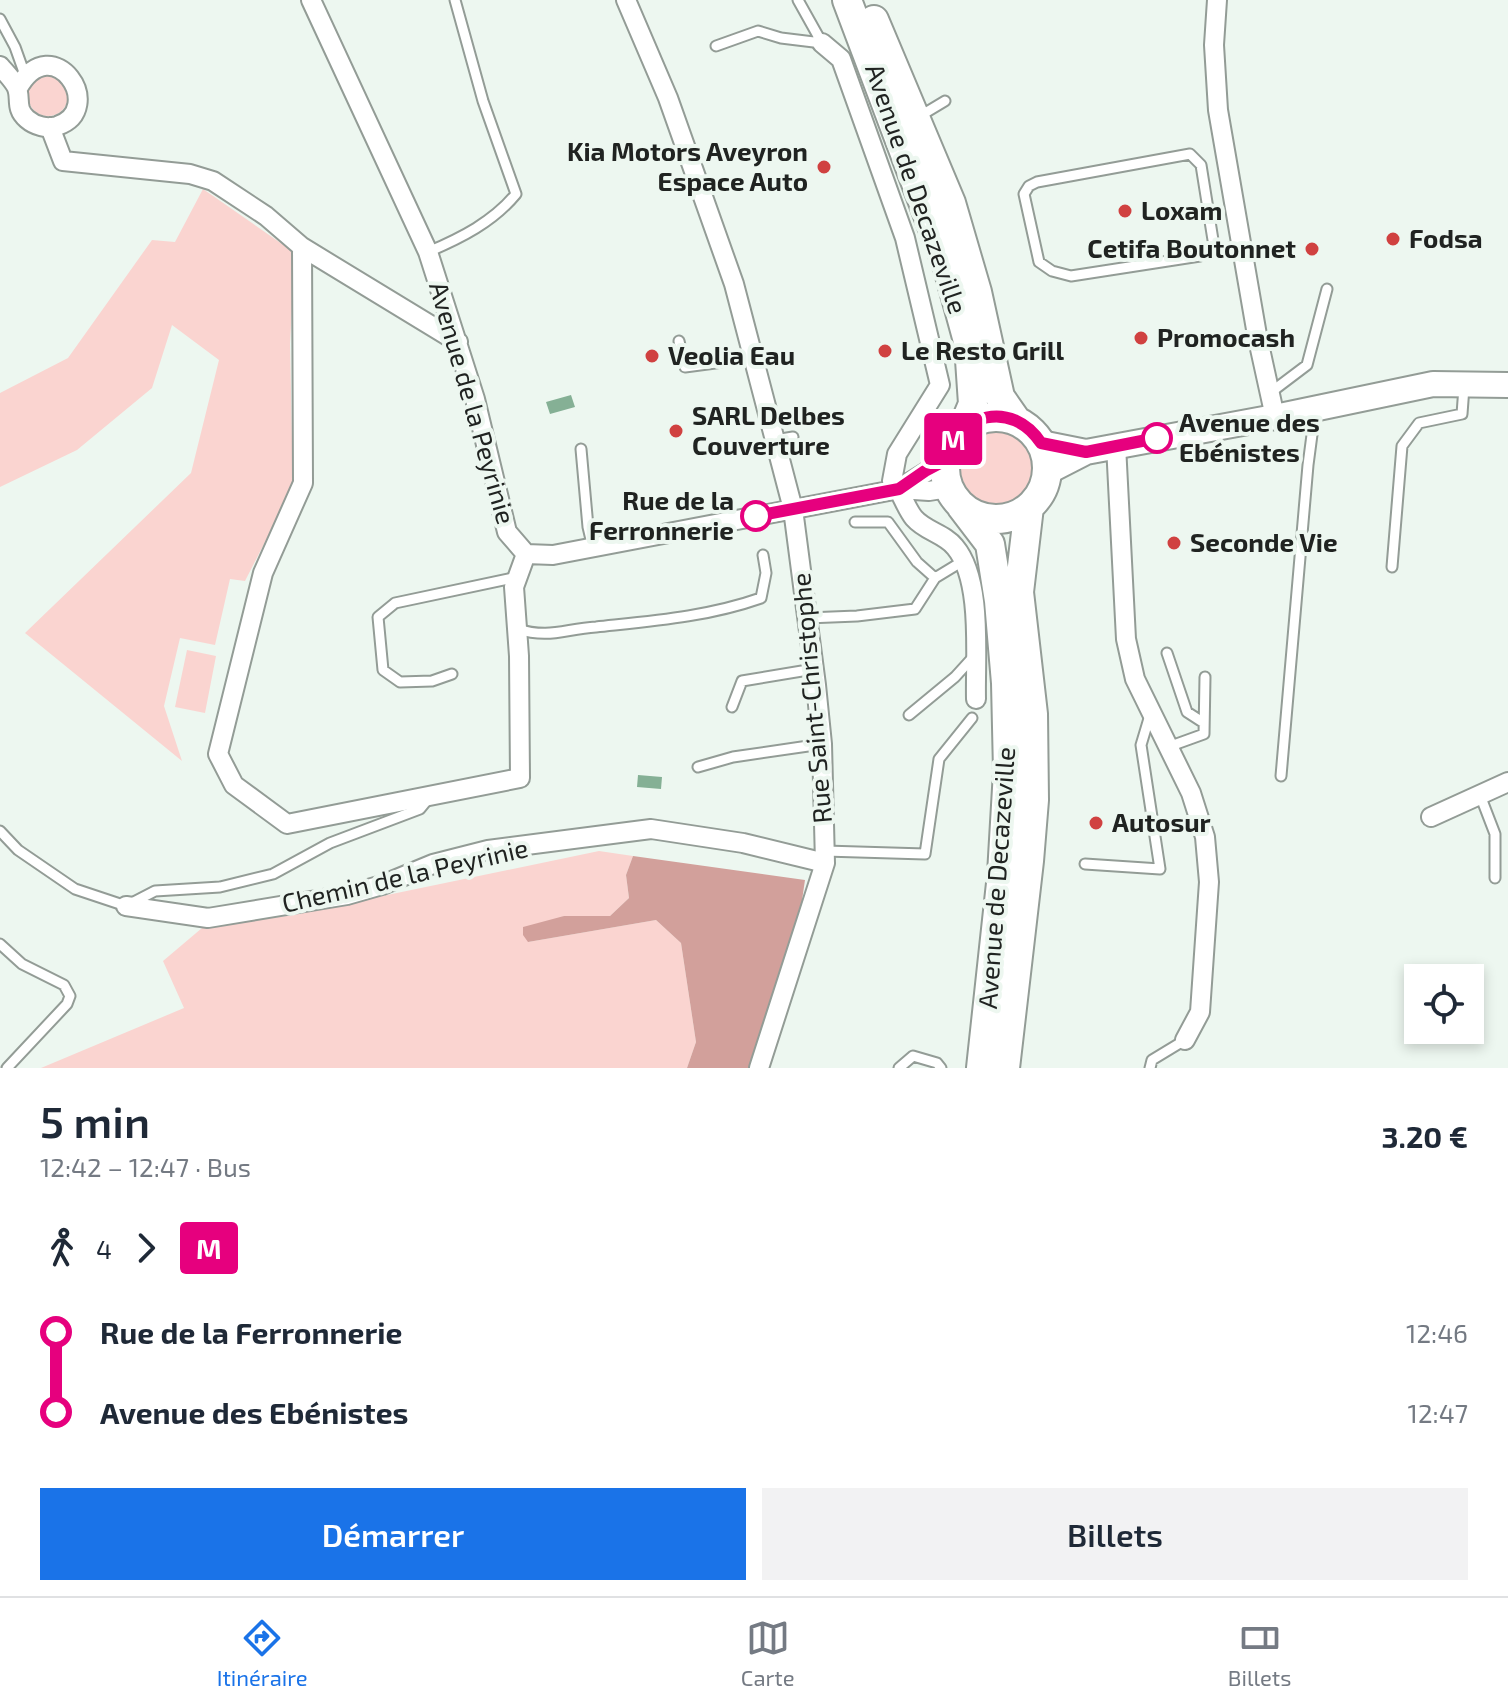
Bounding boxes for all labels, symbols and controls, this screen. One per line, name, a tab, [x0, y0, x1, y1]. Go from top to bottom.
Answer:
street label: Avenue de Decazeville	[860, 59, 975, 318]
place label: Kia Motors Aveyron Espace Auto	[567, 135, 808, 196]
marker: Kia Motors Aveyron Espace Auto	[815, 158, 833, 176]
place label: Loxam	[1141, 194, 1222, 225]
marker: Loxam	[1116, 202, 1134, 220]
place label: Fodsa	[1409, 222, 1483, 253]
marker: Fodsa	[1384, 230, 1402, 248]
place label: Cetifa Boutonnet	[1087, 232, 1296, 263]
marker: Cetifa Boutonnet	[1303, 240, 1321, 258]
street label: Avenue de la Peyrinie	[424, 278, 523, 527]
place label: Promocash	[1157, 321, 1295, 352]
marker: Promocash	[1132, 329, 1150, 347]
place label: Le Resto Grill	[901, 334, 1065, 365]
place label: Veolia Eau	[668, 339, 795, 370]
marker: Le Resto Grill	[876, 342, 894, 360]
marker: Veolia Eau	[643, 347, 661, 365]
place label: SARL Delbes Couverture	[692, 399, 845, 460]
place label: Avenue des Ebénistes	[1179, 406, 1320, 467]
line badge: M	[927, 413, 979, 465]
marker: SARL Delbes Couverture	[667, 422, 685, 440]
text: M	[940, 422, 966, 456]
marker: Avenue des Ebénistes	[1142, 423, 1172, 453]
place label: Rue de la Ferronnerie	[589, 484, 734, 545]
marker: Rue de la Ferronnerie	[741, 501, 771, 531]
place label: Seconde Vie	[1190, 526, 1338, 557]
marker: Seconde Vie	[1165, 534, 1183, 552]
street label: Rue Saint-Christophe	[784, 572, 837, 825]
street label: Avenue de Decazeville	[971, 746, 1020, 1010]
place label: Autosur	[1112, 806, 1211, 837]
marker: Autosur	[1087, 814, 1105, 832]
street label: Chemin de la Peyrinie	[279, 831, 531, 918]
map controls	[1404, 964, 1484, 1044]
button: locate	[1404, 964, 1484, 1044]
text: 5 min	[40, 1094, 150, 1147]
text: 3.20 €	[1382, 1118, 1468, 1154]
text: 12:42 – 12:47 · Bus	[40, 1151, 251, 1182]
icon: walk	[40, 1226, 84, 1270]
icon: forward	[124, 1226, 168, 1270]
text: M	[196, 1231, 222, 1265]
text: 4	[96, 1233, 112, 1264]
text: Rue de la Ferronnerie	[100, 1314, 403, 1350]
text: 12:46	[1406, 1317, 1468, 1348]
text: Avenue des Ebénistes	[100, 1394, 409, 1430]
text: 12:47	[1408, 1397, 1468, 1428]
button: Démarrer	[40, 1488, 746, 1580]
button: Billets	[762, 1488, 1468, 1580]
tab: Itinéraire	[217, 1616, 308, 1690]
tab: Carte	[741, 1616, 794, 1690]
tab: Billets	[1228, 1616, 1291, 1690]

